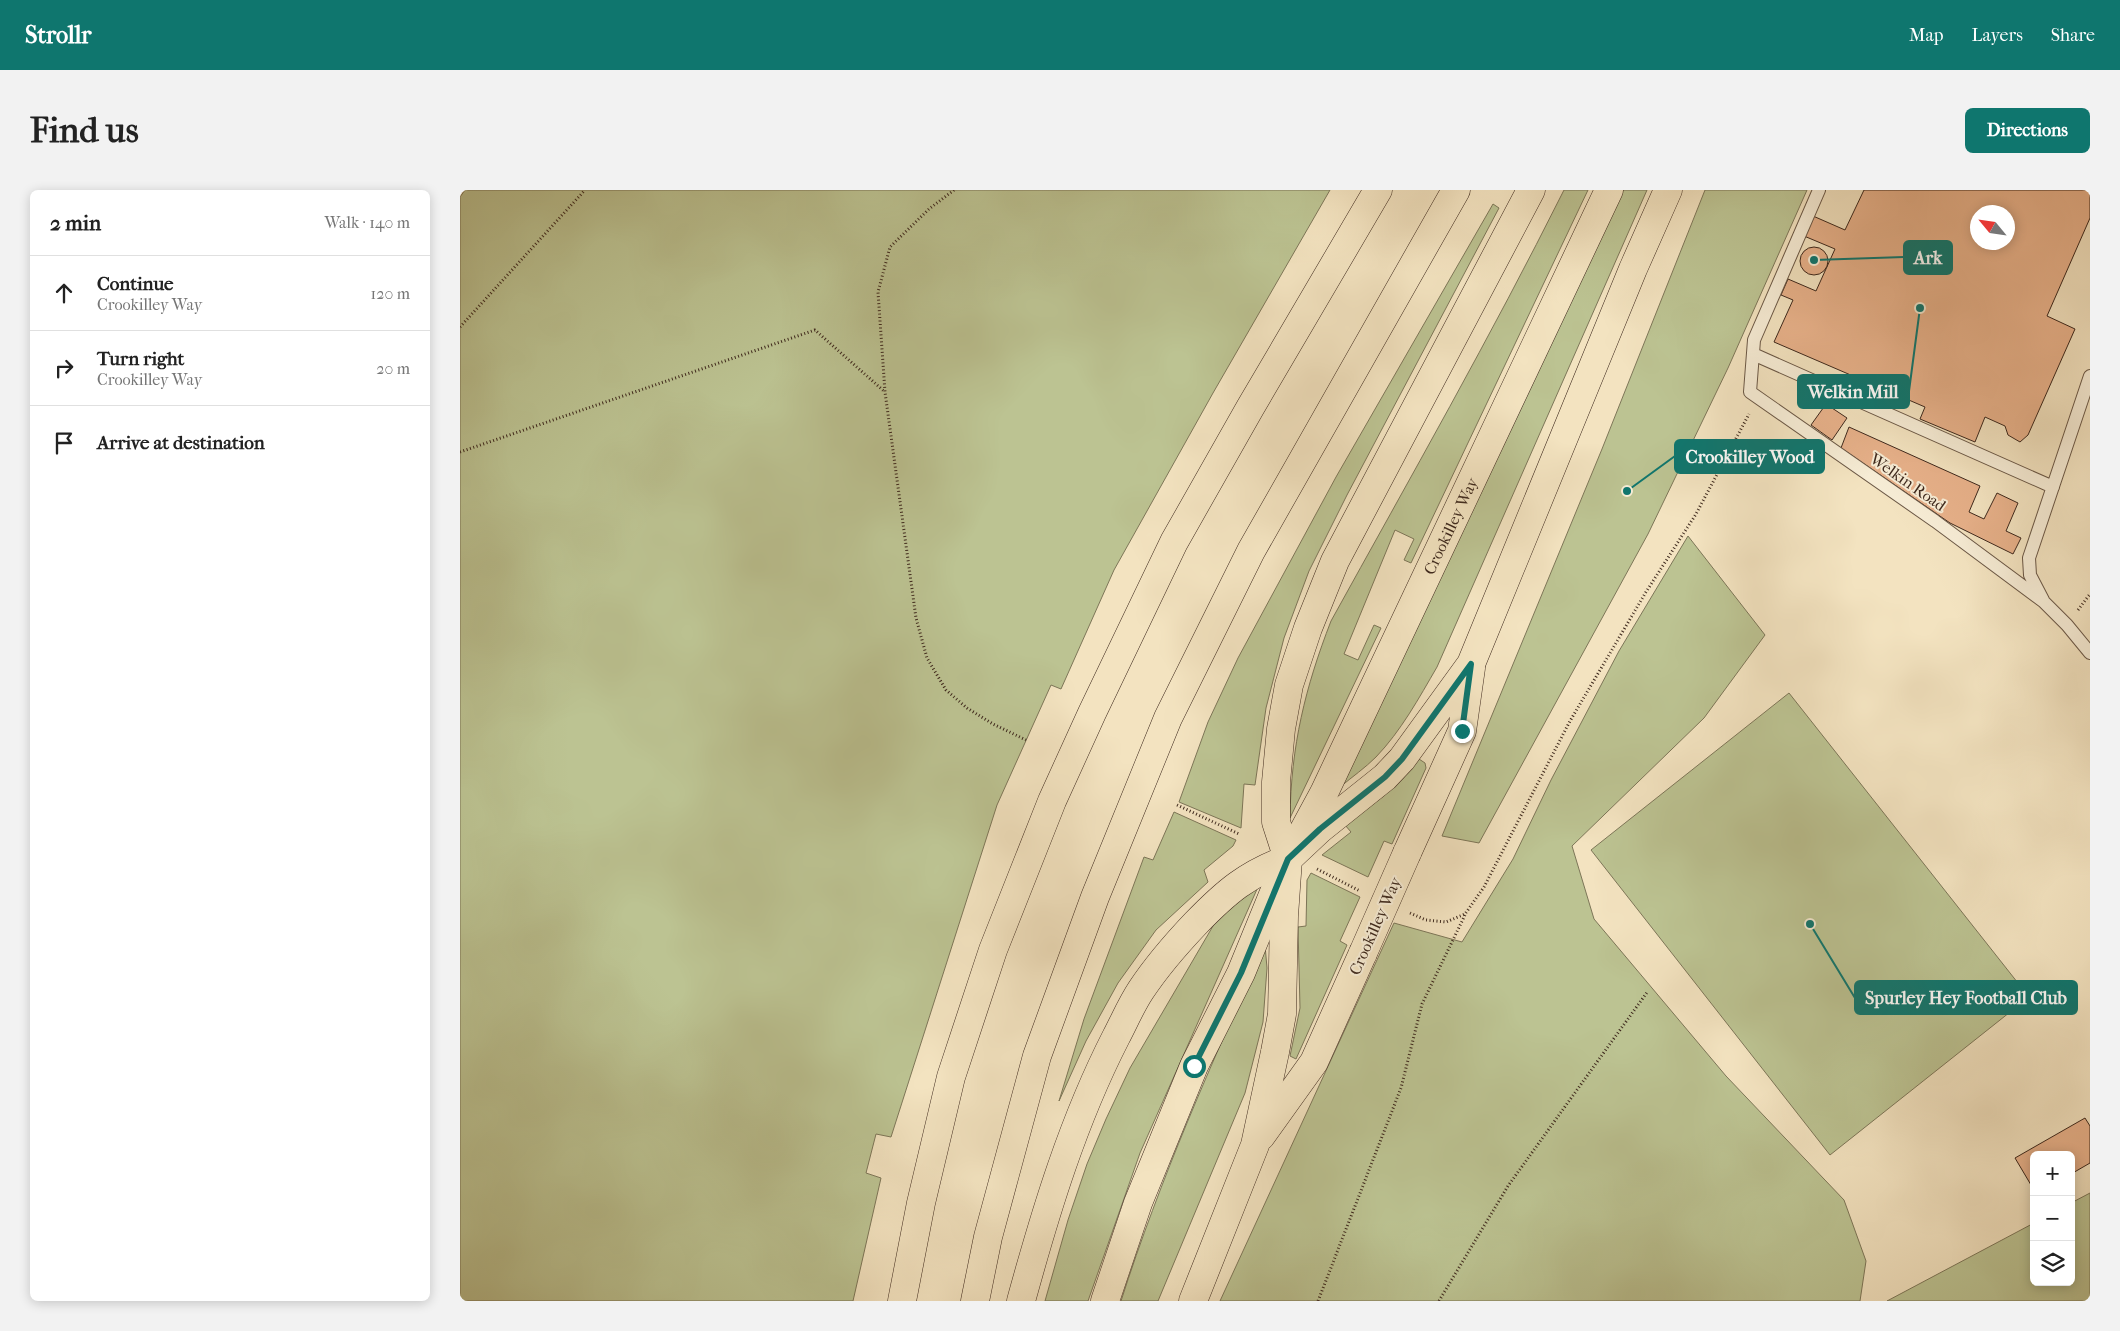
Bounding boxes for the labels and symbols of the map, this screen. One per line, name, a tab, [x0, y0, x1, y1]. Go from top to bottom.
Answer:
north arrow	[1970, 205, 2015, 250]
callout: Ark	[1904, 241, 1952, 274]
text: Ark	[1913, 248, 1943, 269]
callout: Welkin Mill	[1798, 375, 1909, 408]
text: Welkin Mill	[1807, 382, 1899, 403]
callout: Crookilley Wood	[1675, 440, 1824, 473]
text: Crookilley Wood	[1686, 447, 1816, 468]
street label: Welkin Road	[1866, 448, 1950, 515]
street label: Crookilley Way	[1419, 474, 1482, 578]
route end	[1451, 720, 1474, 743]
street label: Crookilley Way	[1345, 874, 1405, 978]
callout: Spurley Hey Football Club	[1855, 981, 2077, 1014]
text: Spurley Hey Football Club	[1865, 988, 2068, 1009]
route start	[1183, 1055, 1206, 1078]

